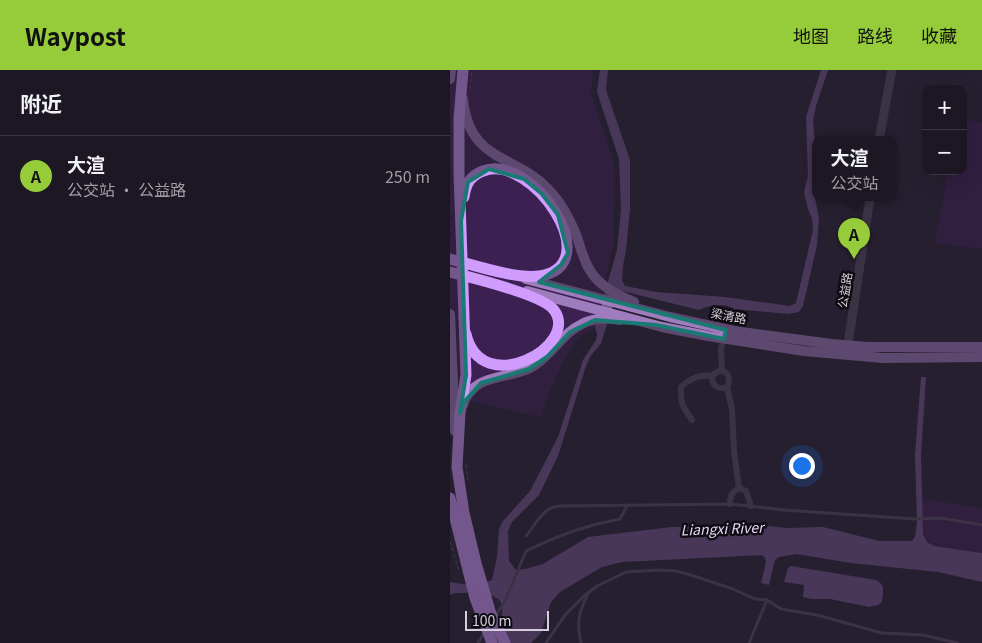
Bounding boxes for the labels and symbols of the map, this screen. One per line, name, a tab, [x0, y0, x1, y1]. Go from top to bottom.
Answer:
pin: A	[838, 218, 870, 259]
street label: 公益路	[833, 271, 855, 309]
street label: 梁清路	[710, 303, 748, 327]
your location	[789, 453, 815, 479]
water label: Liangxi River	[680, 516, 766, 539]
scale bar	[465, 608, 549, 631]

